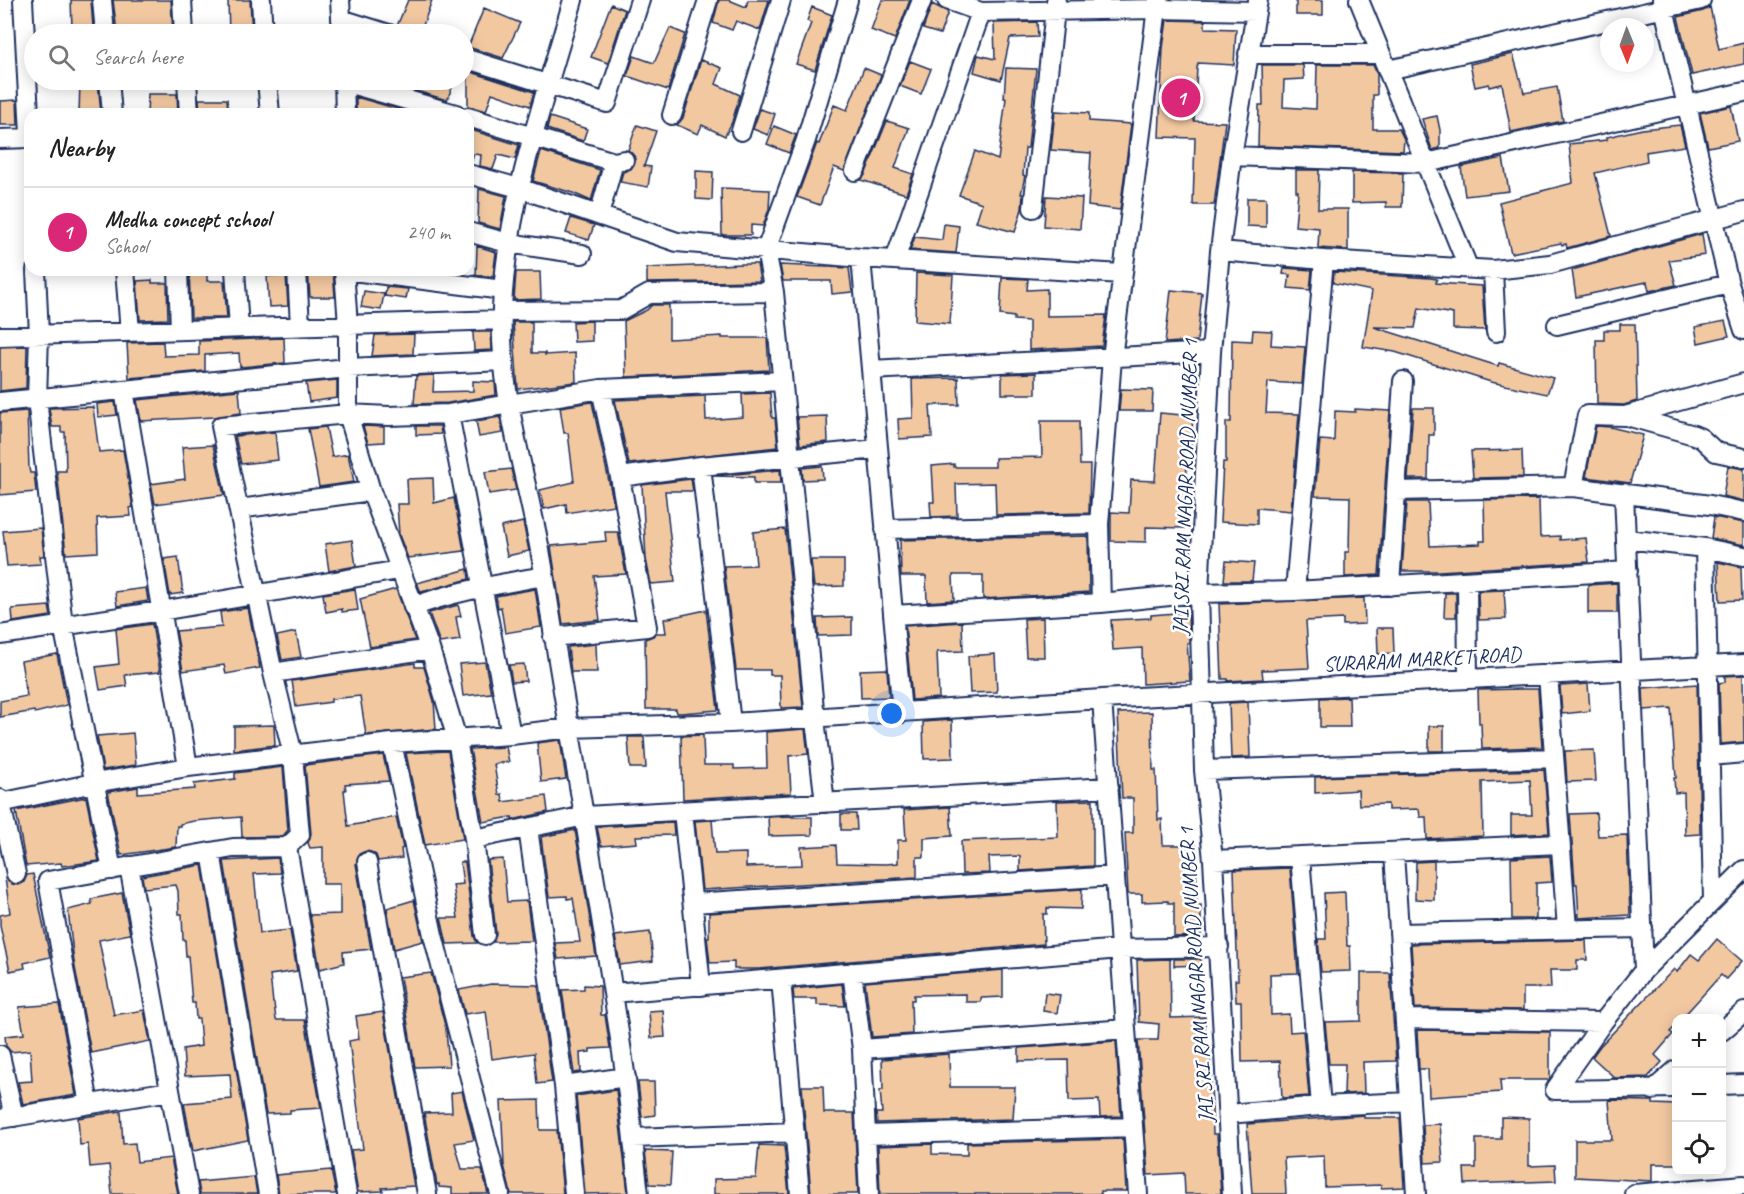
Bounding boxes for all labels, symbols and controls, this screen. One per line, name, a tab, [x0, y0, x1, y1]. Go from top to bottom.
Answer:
north arrow	[1600, 18, 1654, 72]
search box	[24, 24, 474, 90]
icon: search	[45, 41, 78, 74]
text: Search here	[93, 43, 183, 71]
pin: 1	[1162, 76, 1200, 120]
text: Nearby	[48, 131, 113, 164]
text: Medha concept school	[105, 206, 271, 234]
text: 1	[63, 220, 72, 245]
text: 240 m	[407, 220, 450, 245]
text: School	[105, 234, 148, 259]
street label: JAI SRI RAM NAGAR ROAD NUMBER 1	[1167, 337, 1203, 637]
street label: SURARAM MARKET ROAD	[1323, 641, 1523, 677]
your location	[877, 699, 906, 728]
street label: JAI SRI RAM NAGAR ROAD NUMBER 1	[1173, 825, 1219, 1125]
map controls	[1672, 1014, 1726, 1176]
button: +	[1672, 1014, 1726, 1068]
button: −	[1672, 1068, 1726, 1122]
button: locate	[1672, 1122, 1726, 1176]

